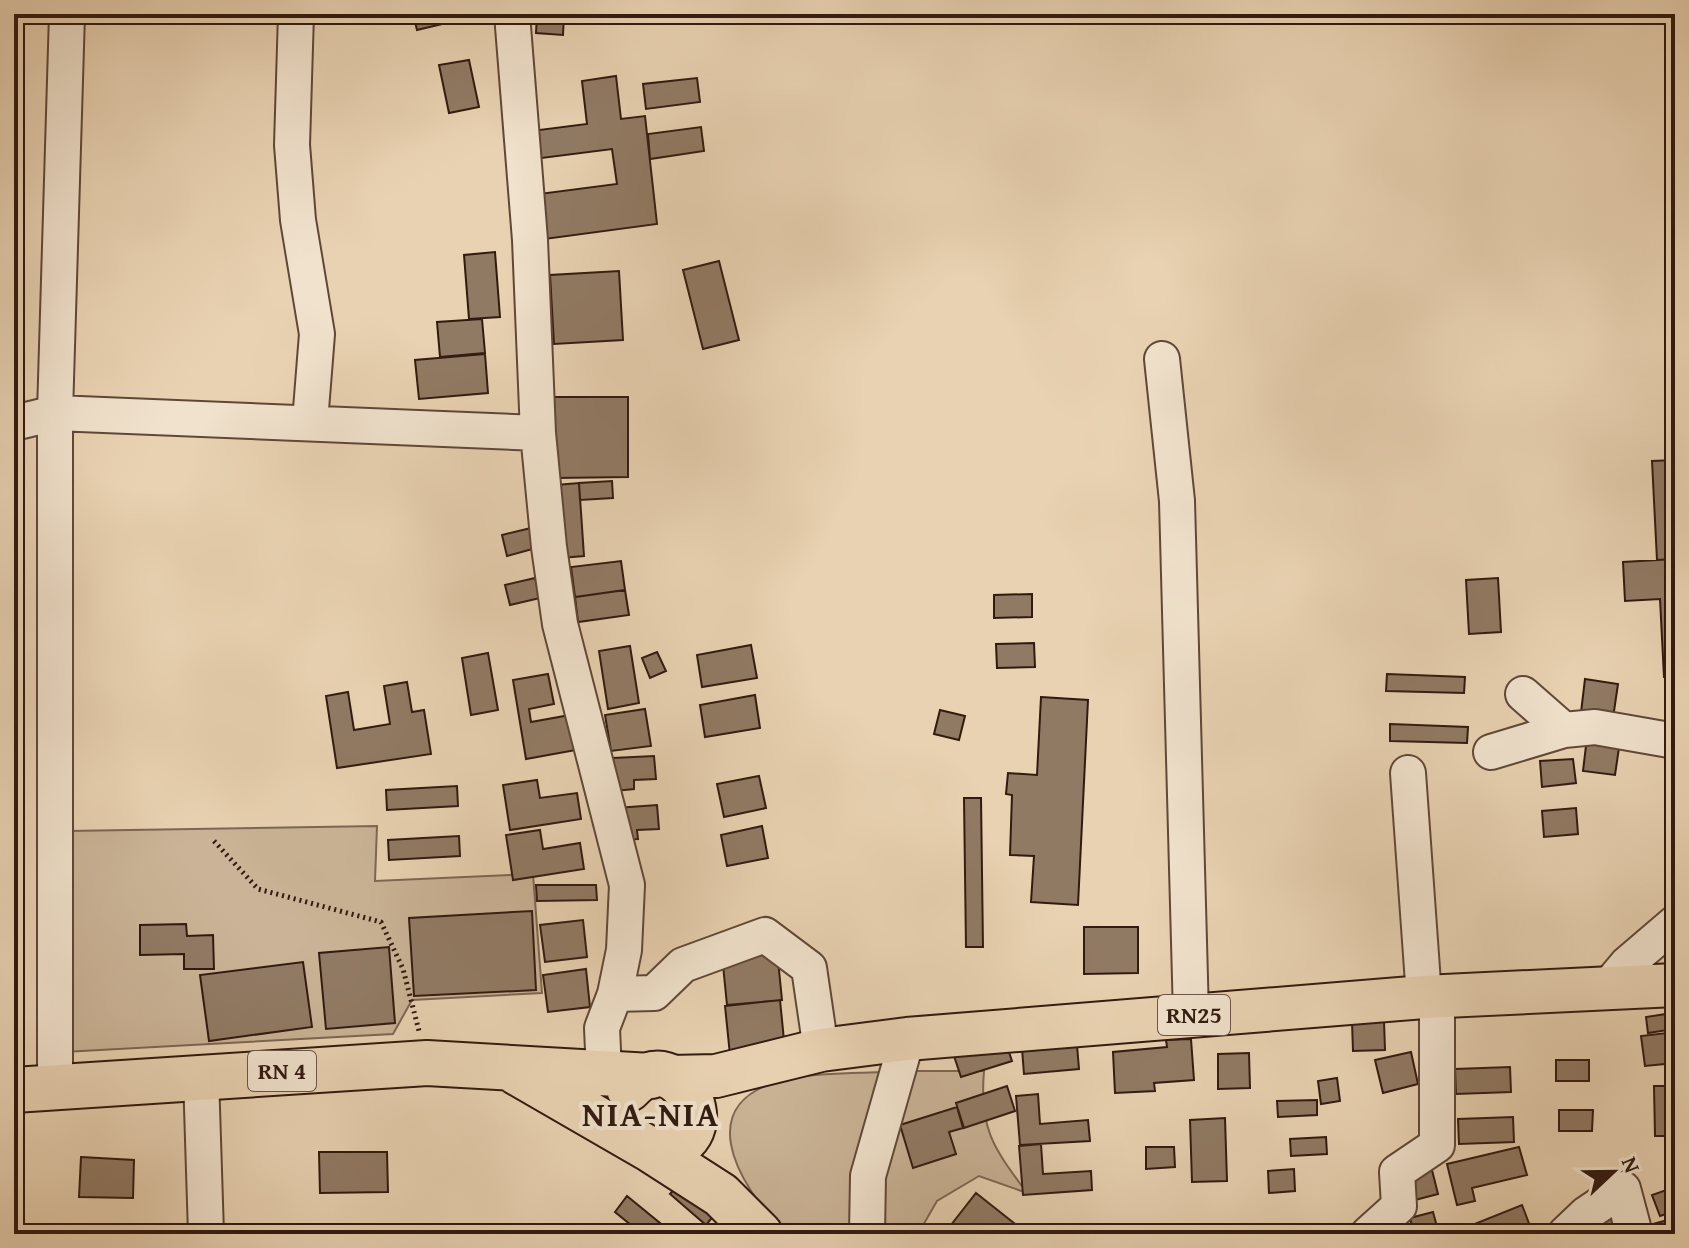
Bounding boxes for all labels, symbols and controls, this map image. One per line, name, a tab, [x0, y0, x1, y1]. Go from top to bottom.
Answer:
road number: RN25	[1158, 995, 1230, 1035]
road number: RN 4	[248, 1051, 316, 1091]
district label: NIA-NIA	[582, 1089, 720, 1138]
north arrow	[1573, 1132, 1653, 1212]
text: N	[1614, 1152, 1649, 1178]

